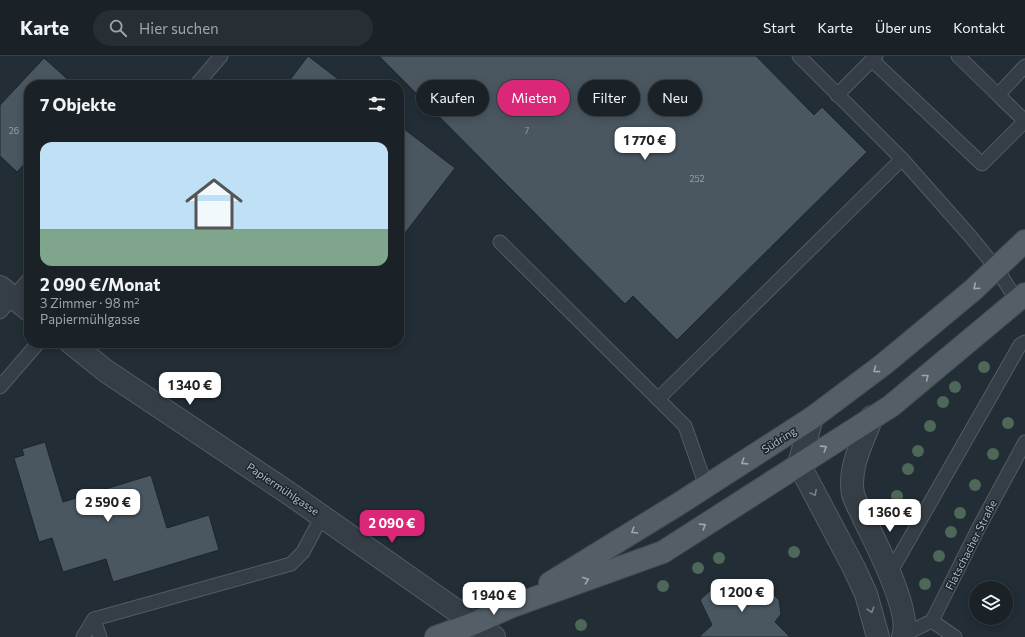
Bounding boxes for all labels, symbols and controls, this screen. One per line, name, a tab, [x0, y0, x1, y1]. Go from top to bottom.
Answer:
search box	[93, 10, 373, 46]
text: Karte	[20, 16, 69, 39]
icon: search	[107, 17, 129, 39]
text: Hier suchen	[139, 19, 219, 37]
text: Start	[763, 19, 796, 36]
text: Karte	[818, 19, 853, 36]
text: Über uns	[875, 19, 931, 36]
text: Kontakt	[953, 19, 1005, 36]
chip: Kaufen	[416, 80, 489, 116]
chip: Mieten	[497, 80, 570, 116]
chip: Filter	[578, 80, 640, 116]
chip: Neu	[648, 80, 702, 116]
icon: filters	[366, 93, 388, 115]
text: 7 Objekte	[40, 94, 116, 115]
house number: 26	[9, 125, 19, 136]
house number: 7	[525, 125, 530, 136]
pin: 1 770 €	[608, 127, 682, 161]
text: 1 770 €	[624, 132, 666, 148]
icon: home	[178, 168, 250, 240]
house number: 252	[689, 173, 705, 184]
text: 2 090 €/Monat	[40, 274, 160, 295]
one-way arrow	[974, 283, 981, 290]
text: 3 Zimmer · 98 m²	[40, 295, 140, 311]
text: Papiermühlgasse	[40, 311, 140, 327]
one-way arrow	[874, 365, 881, 372]
pin: 1 340 €	[153, 372, 227, 406]
one-way arrow	[921, 374, 928, 381]
text: 1 340 €	[168, 377, 212, 393]
street label: Südring	[759, 424, 798, 455]
one-way arrow	[820, 445, 827, 453]
one-way arrow	[741, 457, 748, 465]
street label: Papiermühlgasse	[245, 460, 322, 518]
pin: 2 590 €	[71, 489, 145, 523]
one-way arrow	[810, 489, 817, 497]
text: 2 590 €	[85, 494, 131, 510]
street label: Flatschacher Straße	[942, 497, 999, 592]
pin: 1 360 €	[853, 499, 927, 533]
text: 1 360 €	[868, 504, 912, 520]
pin: 2 090 €	[355, 510, 429, 544]
text: 2 090 €	[369, 515, 415, 531]
one-way arrow	[699, 523, 706, 531]
one-way arrow	[631, 526, 638, 534]
one-way arrow	[582, 576, 589, 584]
pin: 1 200 €	[705, 579, 779, 613]
map controls	[969, 581, 1013, 625]
button: layers	[969, 581, 1013, 625]
pin: 1 940 €	[457, 582, 531, 616]
text: 1 200 €	[720, 584, 764, 600]
text: 1 940 €	[472, 587, 516, 603]
one-way arrow	[866, 607, 875, 614]

